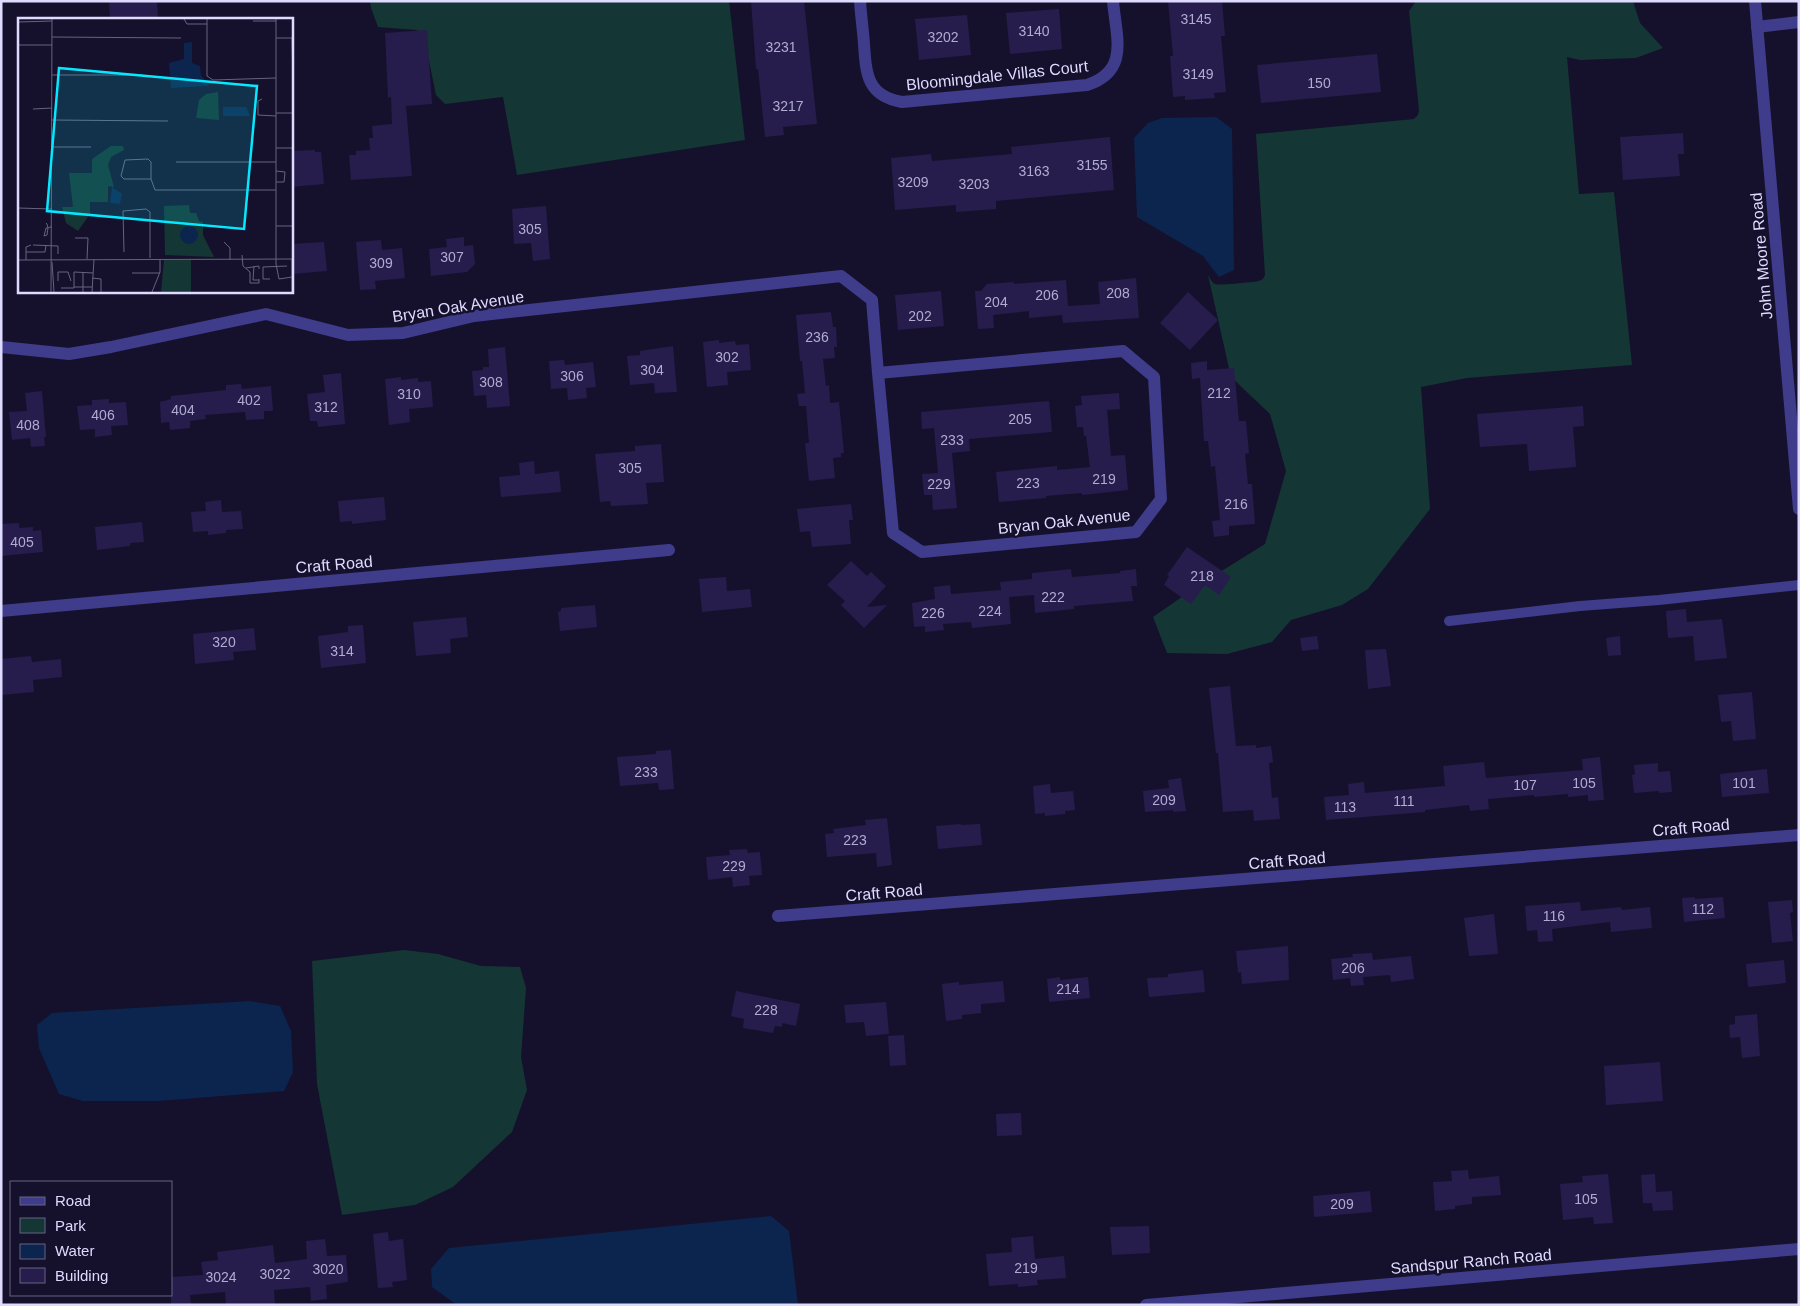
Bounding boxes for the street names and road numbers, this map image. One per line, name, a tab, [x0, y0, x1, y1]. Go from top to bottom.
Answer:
street label: Bloomingdale Villas Court	[905, 57, 1089, 94]
street label: John Moore Road	[1747, 192, 1776, 320]
street label: Bryan Oak Avenue	[391, 288, 525, 325]
street label: Bryan Oak Avenue	[997, 506, 1131, 537]
street label: Craft Road	[295, 553, 373, 576]
street label: Craft Road	[1652, 816, 1730, 839]
street label: Craft Road	[1248, 849, 1326, 872]
street label: Craft Road	[845, 881, 923, 904]
street label: Sandspur Ranch Road	[1390, 1246, 1552, 1277]

